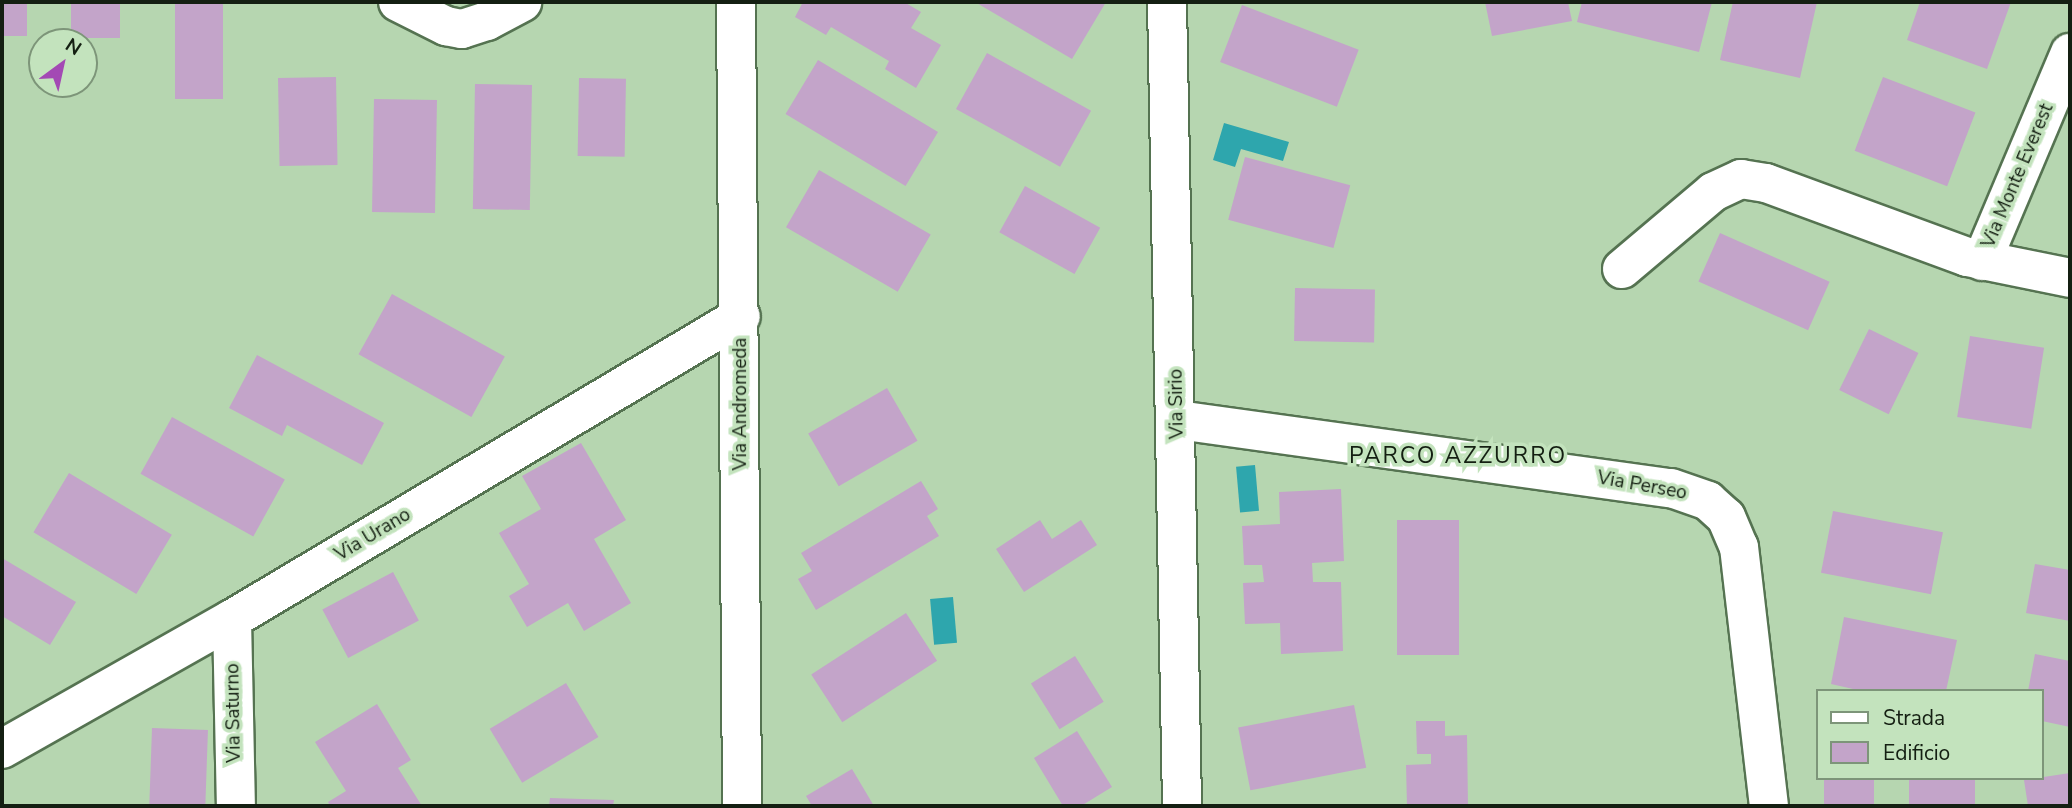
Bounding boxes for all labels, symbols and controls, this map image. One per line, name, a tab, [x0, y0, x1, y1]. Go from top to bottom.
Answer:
north arrow	[28, 28, 98, 98]
text: N	[60, 32, 86, 62]
street label: Via Monte Everest	[1977, 100, 2059, 252]
street label: Via Andromeda	[730, 338, 752, 470]
street label: Via Sirio	[1165, 369, 1189, 439]
district label: PARCO AZZURRO	[1351, 442, 1565, 470]
street label: Via Perseo	[1595, 467, 1689, 505]
street label: Via Urano	[331, 503, 415, 567]
street label: Via Saturno	[222, 663, 246, 763]
legend	[1816, 689, 2044, 780]
text: Strada	[1883, 704, 1945, 732]
text: Edificio	[1883, 739, 1950, 767]

